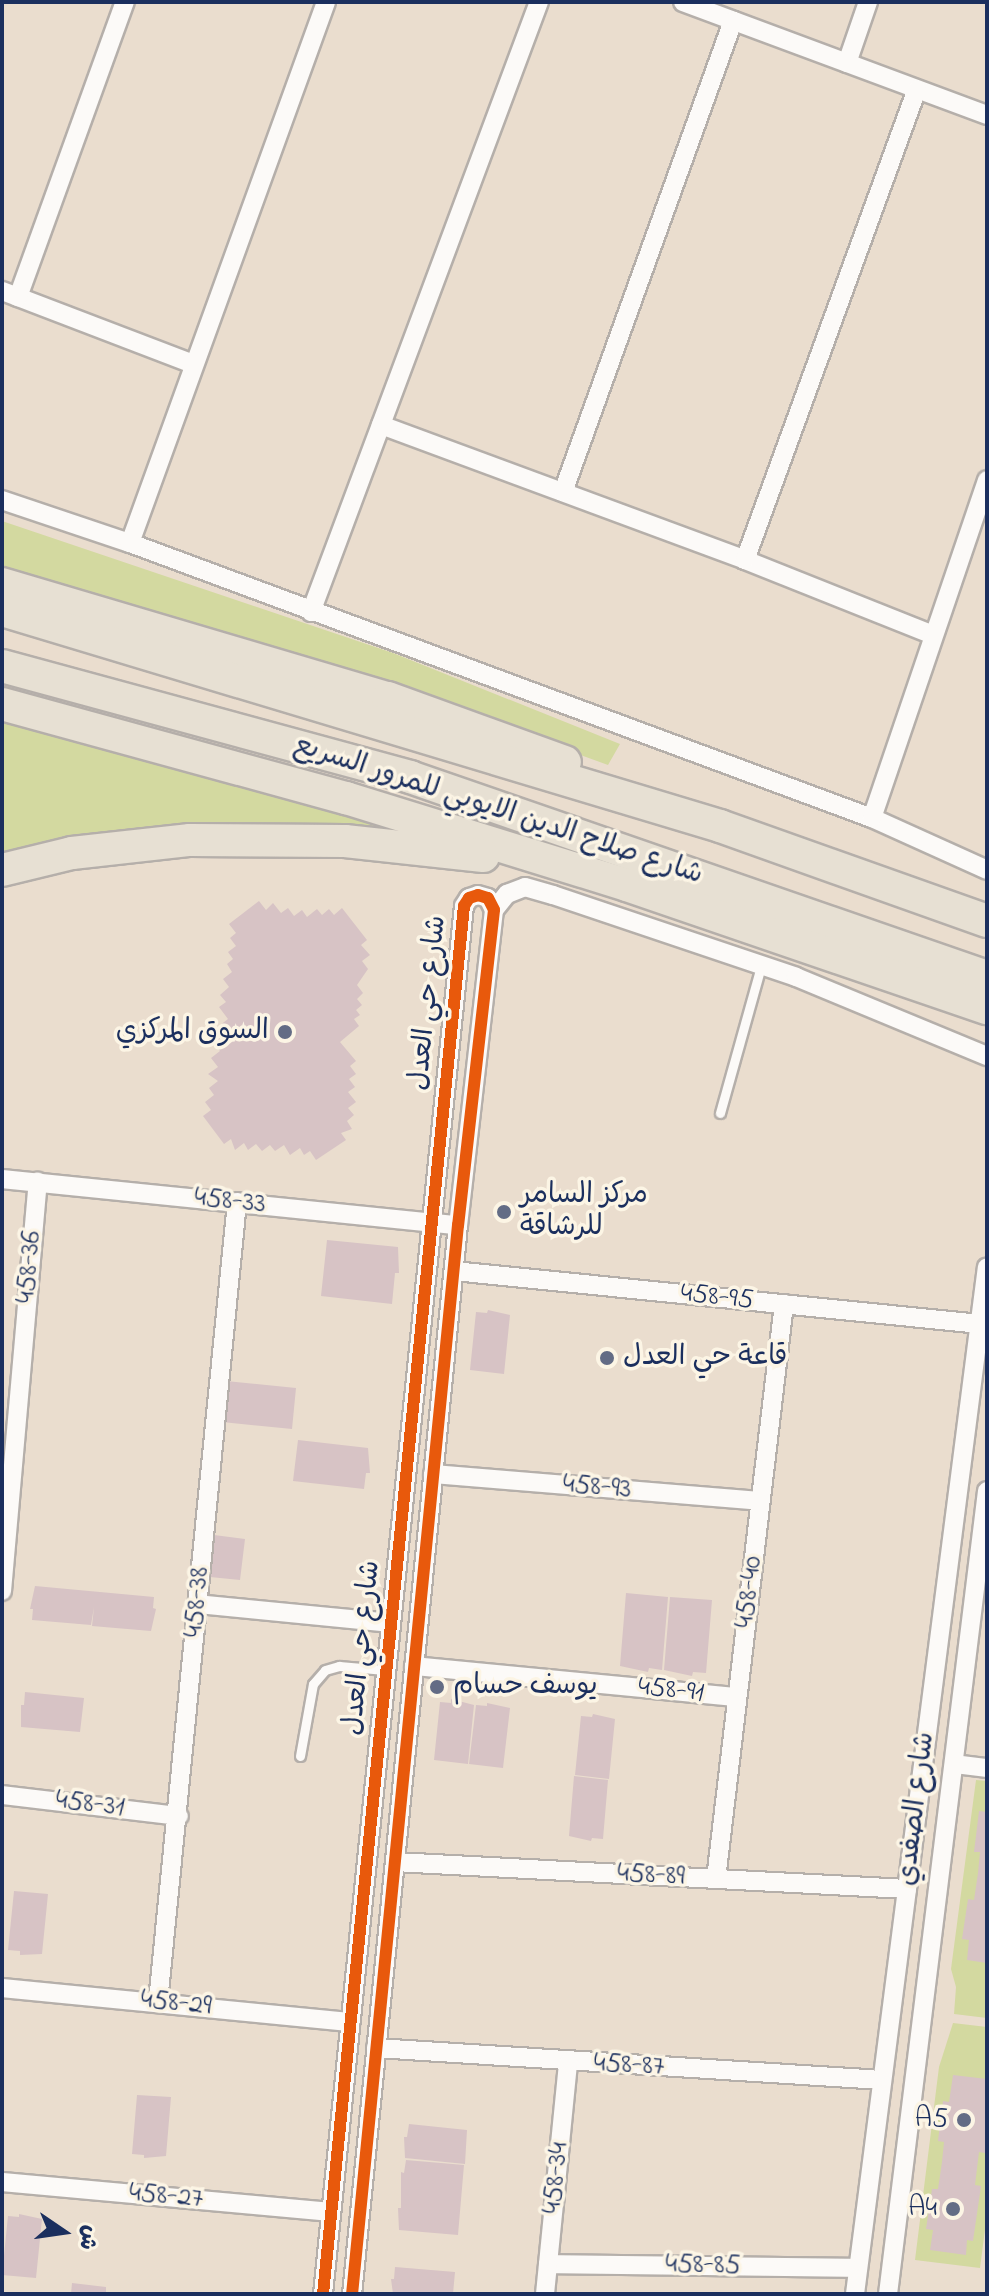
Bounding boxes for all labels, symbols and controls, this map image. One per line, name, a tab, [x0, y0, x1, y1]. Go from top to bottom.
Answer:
street label: شارع صلاح الدين الايوبي للمرور السريع	[289, 729, 707, 893]
street label: شارع حي العدل	[403, 914, 455, 1092]
place label: السوق المركزي	[116, 1015, 269, 1049]
marker: السوق المركزي	[276, 1023, 294, 1041]
place label: مركز السامر للرشاقة	[520, 1179, 648, 1245]
street label: 458-33	[193, 1182, 267, 1222]
marker: مركز السامر للرشاقة	[495, 1203, 513, 1221]
street label: 458-36	[10, 1229, 50, 1305]
street label: 458-95	[679, 1277, 755, 1319]
place label: قاعة حي العدل	[623, 1341, 787, 1375]
marker: قاعة حي العدل	[598, 1349, 616, 1367]
street label: 458-93	[561, 1468, 633, 1508]
street label: 458-40	[729, 1554, 771, 1630]
street label: شارع حي العدل	[337, 1559, 389, 1737]
street label: 458-38	[178, 1565, 218, 1639]
place label: يوسف حسام	[453, 1670, 598, 1704]
street label: 458-91	[636, 1671, 706, 1711]
marker: يوسف حسام	[428, 1678, 446, 1696]
street label: شارع الصفدي	[891, 1730, 943, 1888]
street label: 458-31	[54, 1784, 126, 1826]
street label: 458-89	[616, 1857, 686, 1895]
street label: 458-29	[139, 1984, 213, 2024]
street label: 458-87	[593, 2047, 665, 2085]
place label: A5	[915, 2103, 948, 2137]
marker: A5	[955, 2111, 973, 2129]
street label: 458-34	[537, 2141, 577, 2215]
street label: 458-27	[128, 2177, 204, 2217]
north arrow	[24, 2192, 104, 2272]
place label: A4	[908, 2192, 937, 2226]
marker: A4	[944, 2200, 962, 2218]
text: ش	[69, 2222, 106, 2253]
street label: 458-85	[665, 2249, 741, 2283]

